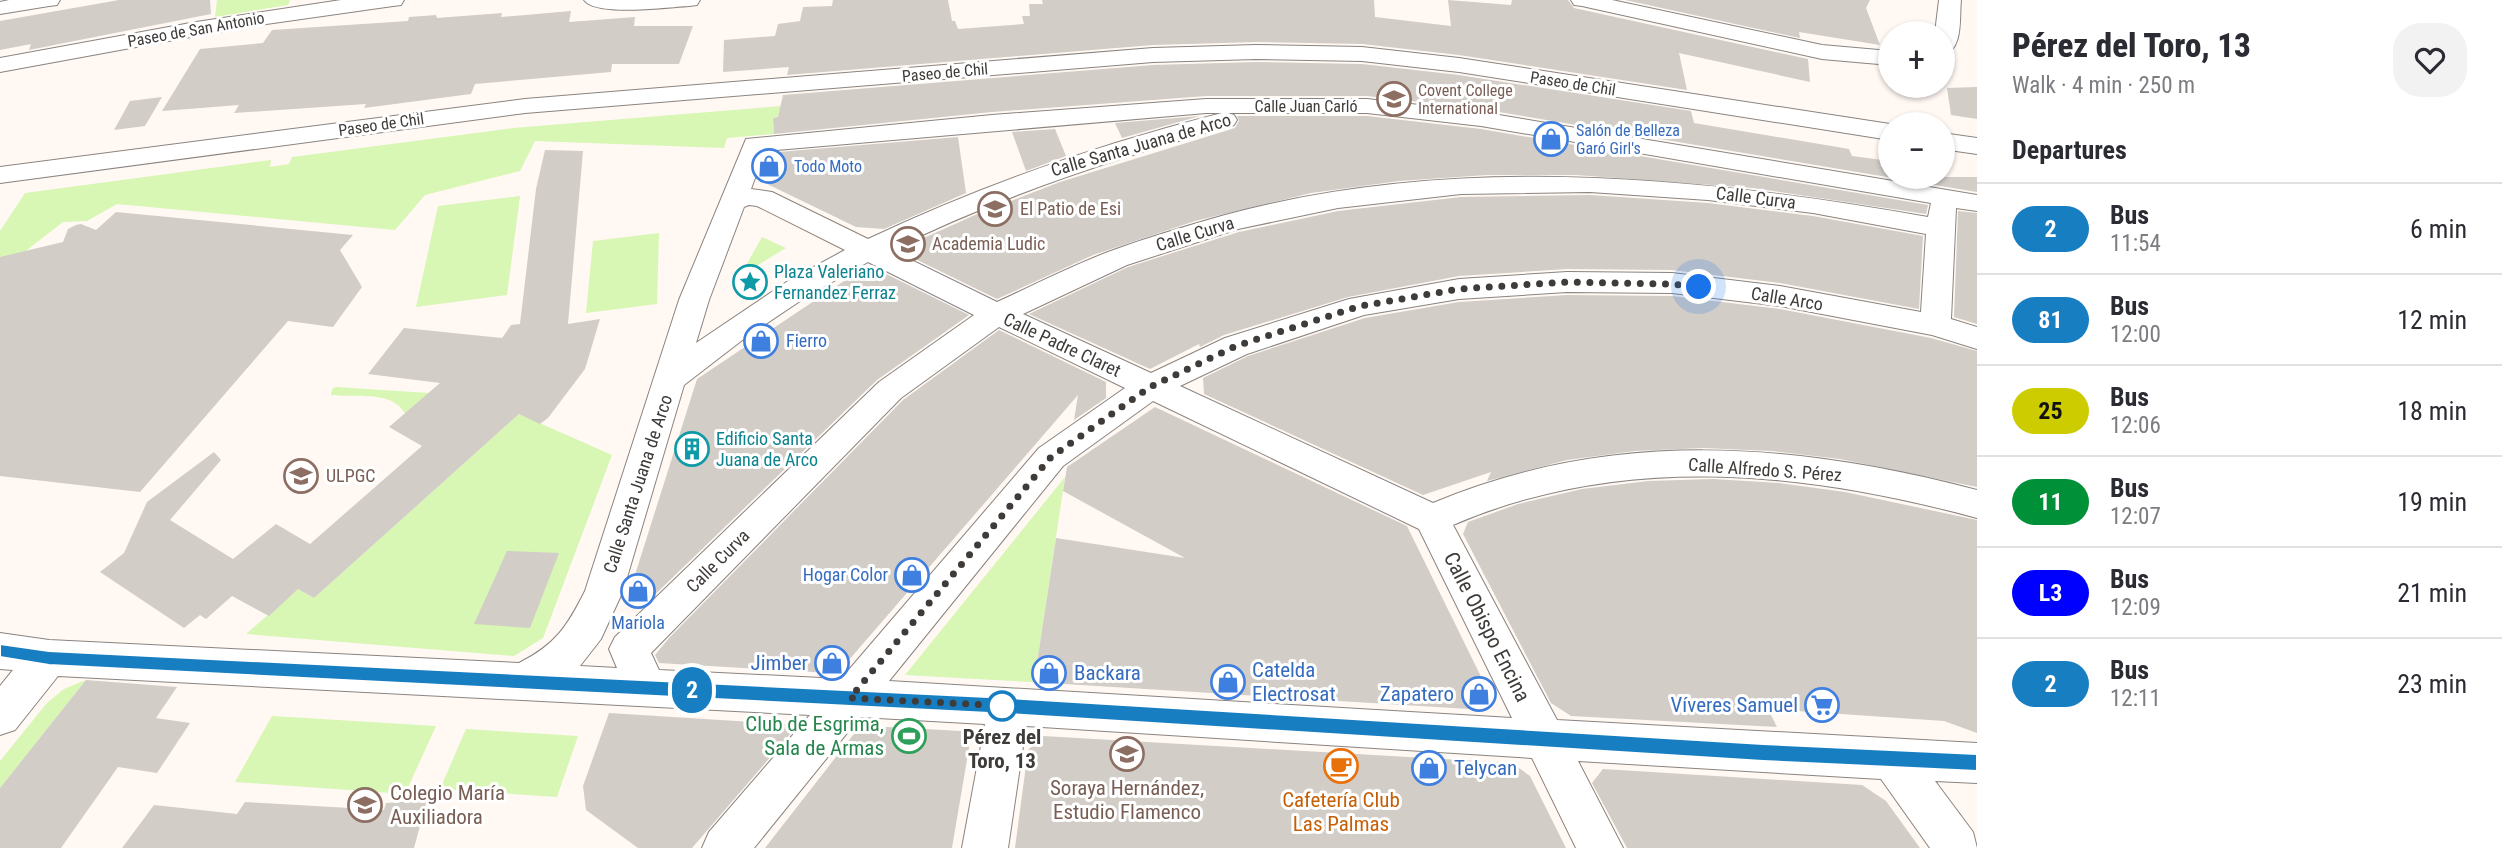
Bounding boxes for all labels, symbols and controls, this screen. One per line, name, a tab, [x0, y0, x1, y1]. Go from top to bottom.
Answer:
street label: Paseo de San Antonio	[126, 8, 266, 51]
map controls	[1878, 21, 1955, 189]
button: +	[1878, 21, 1955, 98]
button: heart	[2393, 23, 2467, 97]
text: Pérez del Toro, 13	[2012, 26, 2251, 65]
street label: Paseo de Chil	[901, 59, 989, 86]
street label: Paseo de Chil	[1529, 67, 1617, 100]
text: Walk · 4 min · 250 m	[2012, 72, 2195, 99]
school or university icon: Covent College International	[1375, 80, 1413, 118]
place label: Covent College International	[1418, 81, 1513, 118]
street label: Calle Juan Carló	[1254, 97, 1358, 116]
street label: Paseo de Chil	[337, 109, 425, 140]
street label: Calle Santa Juana de Arco	[1048, 109, 1233, 180]
button: −	[1878, 112, 1955, 189]
shop icon: Salón de Belleza Garó Girl's	[1532, 120, 1570, 158]
place label: Salón de Belleza Garó Girl's	[1576, 121, 1680, 158]
text: Departures	[2012, 135, 2127, 165]
shop icon: Todo Moto	[750, 147, 788, 185]
place label: Todo Moto	[794, 157, 862, 176]
street label: Calle Curva	[1715, 182, 1797, 213]
school or university icon: El Patio de Esi	[976, 190, 1014, 228]
place label: El Patio de Esi	[1020, 198, 1121, 219]
text: Bus	[2110, 200, 2149, 230]
street label: Calle Curva	[1153, 212, 1236, 255]
text: 6 min	[2410, 214, 2467, 244]
text: 2	[2044, 215, 2057, 243]
school or university icon: Academia Ludic	[889, 225, 927, 263]
text: 11:54	[2110, 230, 2161, 257]
place label: Academia Ludic	[932, 233, 1045, 254]
place label: Plaza Valeriano Fernandez Ferraz	[774, 261, 896, 303]
place icon: Plaza Valeriano Fernandez Ferraz	[731, 263, 769, 301]
your location	[1681, 269, 1716, 304]
street label: Calle Arco	[1750, 282, 1825, 315]
text: Bus	[2110, 291, 2149, 321]
text: 12 min	[2397, 305, 2467, 335]
text: 81	[2038, 306, 2063, 334]
street label: Calle Padre Claret	[1000, 308, 1124, 381]
text: 12:00	[2110, 321, 2161, 348]
shop icon: Fierro	[742, 322, 780, 360]
place label: Fierro	[786, 330, 827, 351]
text: Bus	[2110, 382, 2149, 412]
street label: Calle Santa Juana de Arco	[599, 392, 676, 576]
text: 18 min	[2397, 396, 2467, 426]
text: 25	[2038, 397, 2063, 425]
text: 12:06	[2110, 412, 2161, 439]
place label: Edificio Santa Juana de Arco	[716, 428, 818, 470]
building icon: Edificio Santa Juana de Arco	[673, 430, 711, 468]
street label: Calle Alfredo S. Pérez	[1688, 454, 1843, 485]
school or university icon: ULPGC	[282, 457, 320, 495]
place label: ULPGC	[326, 465, 375, 486]
text: Bus	[2110, 473, 2149, 503]
text: 19 min	[2397, 487, 2467, 517]
text: 11	[2038, 488, 2063, 516]
text: 12:07	[2110, 503, 2161, 530]
street label: Calle Curva	[682, 525, 753, 596]
street label: Calle Obispo Encina	[1439, 548, 1535, 706]
shop icon: Hogar Color	[893, 556, 931, 594]
place label: Hogar Color	[803, 564, 889, 585]
text: Bus	[2110, 564, 2149, 594]
shop icon: Mariola	[619, 572, 657, 610]
text: 21 min	[2397, 578, 2467, 608]
text: L3	[2039, 579, 2062, 607]
text: 12:09	[2110, 594, 2161, 621]
place label: Mariola	[611, 612, 665, 633]
shop icon: Jimber	[813, 644, 851, 682]
place label: Jimber	[751, 651, 808, 675]
shop icon: Backara	[1030, 654, 1068, 692]
text: Bus	[2110, 655, 2149, 685]
place label: Catelda Electrosat	[1252, 658, 1336, 706]
place label: Backara	[1074, 661, 1141, 685]
shop icon: Catelda Electrosat	[1209, 663, 1247, 701]
line badge: 2	[669, 667, 715, 713]
text: 23 min	[2397, 669, 2467, 699]
text: 2	[2044, 670, 2057, 698]
shop icon: Zapatero	[1460, 675, 1498, 713]
text: 2	[686, 676, 698, 704]
place label: Zapatero	[1380, 682, 1454, 706]
text: 12:11	[2110, 685, 2161, 712]
supermarket icon: Víveres Samuel	[1803, 686, 1841, 724]
marker: Pérez del Toro, 13	[987, 691, 1017, 721]
place label: Víveres Samuel	[1671, 693, 1798, 717]
place label: Club de Esgrima, Sala de Armas	[745, 712, 884, 760]
sports icon: Club de Esgrima, Sala de Armas	[890, 717, 928, 755]
place label: Pérez del Toro, 13	[963, 725, 1041, 773]
school or university icon: Soraya Hernández, Estudio Flamenco	[1108, 735, 1146, 773]
cafe icon: Cafetería Club Las Palmas	[1322, 747, 1360, 785]
shop icon: Telycan	[1410, 749, 1448, 787]
place label: Telycan	[1454, 756, 1517, 780]
place label: Soraya Hernández, Estudio Flamenco	[1050, 776, 1204, 824]
place label: Colegio María Auxiliadora	[390, 781, 505, 829]
school or university icon: Colegio María Auxiliadora	[346, 786, 384, 824]
place label: Cafetería Club Las Palmas	[1282, 788, 1400, 836]

